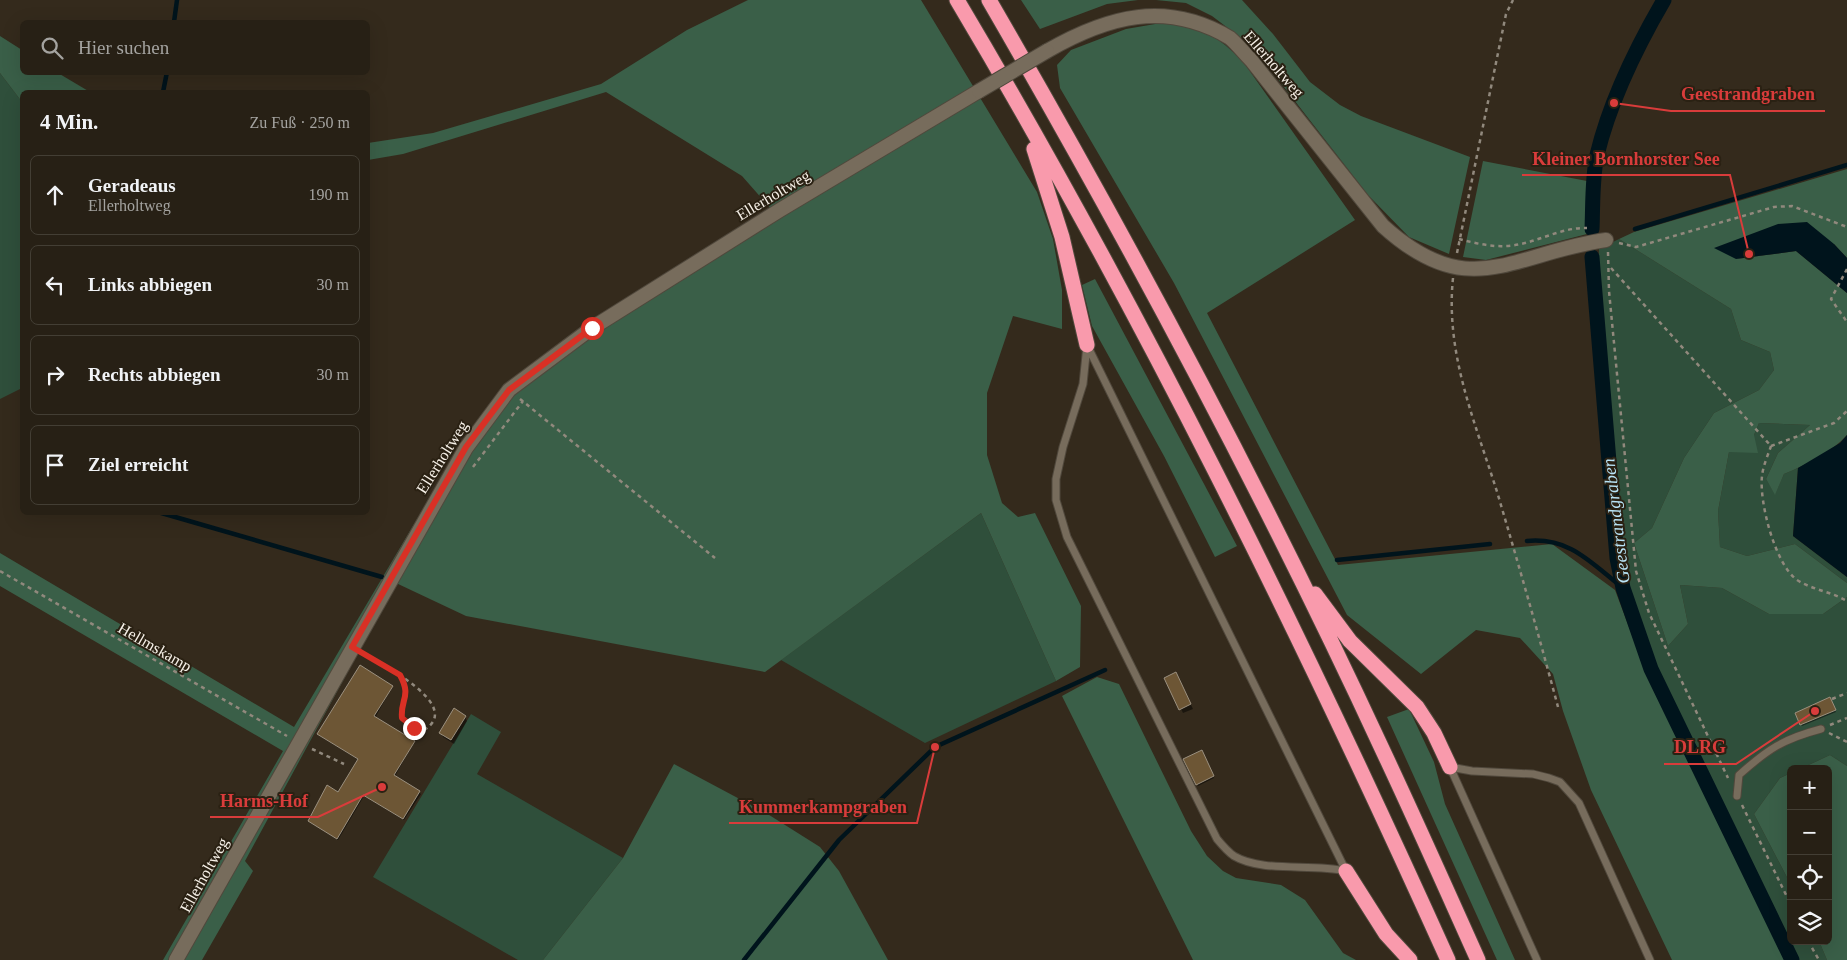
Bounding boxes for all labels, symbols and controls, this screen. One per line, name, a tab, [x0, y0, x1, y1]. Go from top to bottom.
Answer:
search box	[20, 20, 370, 75]
street label: Ellerholtweg	[1240, 27, 1308, 101]
icon: search	[38, 34, 66, 62]
text: Hier suchen	[78, 37, 169, 58]
callout: Geestrandgraben	[1671, 78, 1825, 111]
text: Geestrandgraben	[1681, 84, 1815, 104]
text: 4 Min.	[40, 110, 98, 134]
text: Zu Fuß · 250 m	[250, 114, 350, 131]
callout: Kleiner Bornhorster See	[1522, 142, 1730, 175]
text: Kleiner Bornhorster See	[1532, 149, 1720, 169]
street label: Ellerholtweg	[733, 166, 813, 224]
text: Geradeaus	[88, 175, 176, 196]
icon: ahead	[41, 181, 69, 209]
text: 190 m	[309, 186, 349, 203]
text: Ellerholtweg	[88, 197, 171, 214]
icon: left	[41, 271, 69, 299]
text: Links abbiegen	[88, 274, 212, 295]
text: 30 m	[317, 276, 349, 293]
route start	[581, 317, 604, 340]
icon: right	[41, 361, 69, 389]
text: Rechts abbiegen	[88, 364, 220, 385]
text: 30 m	[317, 366, 349, 383]
street label: Ellerholtweg	[413, 417, 472, 497]
icon: arrive	[41, 451, 69, 479]
text: Ziel erreicht	[88, 454, 188, 475]
water label: Geestrandgraben	[1598, 457, 1634, 585]
street label: Hellmskamp	[115, 619, 195, 676]
route end	[403, 717, 426, 740]
callout: DLRG	[1664, 731, 1736, 764]
text: DLRG	[1674, 737, 1726, 757]
map controls	[1787, 765, 1832, 945]
button: +	[1787, 765, 1832, 810]
callout: Harms-Hof	[210, 784, 318, 817]
callout: Kummerkampgraben	[729, 790, 917, 823]
text: Harms-Hof	[220, 791, 309, 811]
text: Kummerkampgraben	[739, 797, 907, 817]
button: −	[1787, 810, 1832, 855]
street label: Ellerholtweg	[177, 835, 232, 916]
button: locate	[1787, 855, 1832, 900]
button: layers	[1787, 900, 1832, 945]

